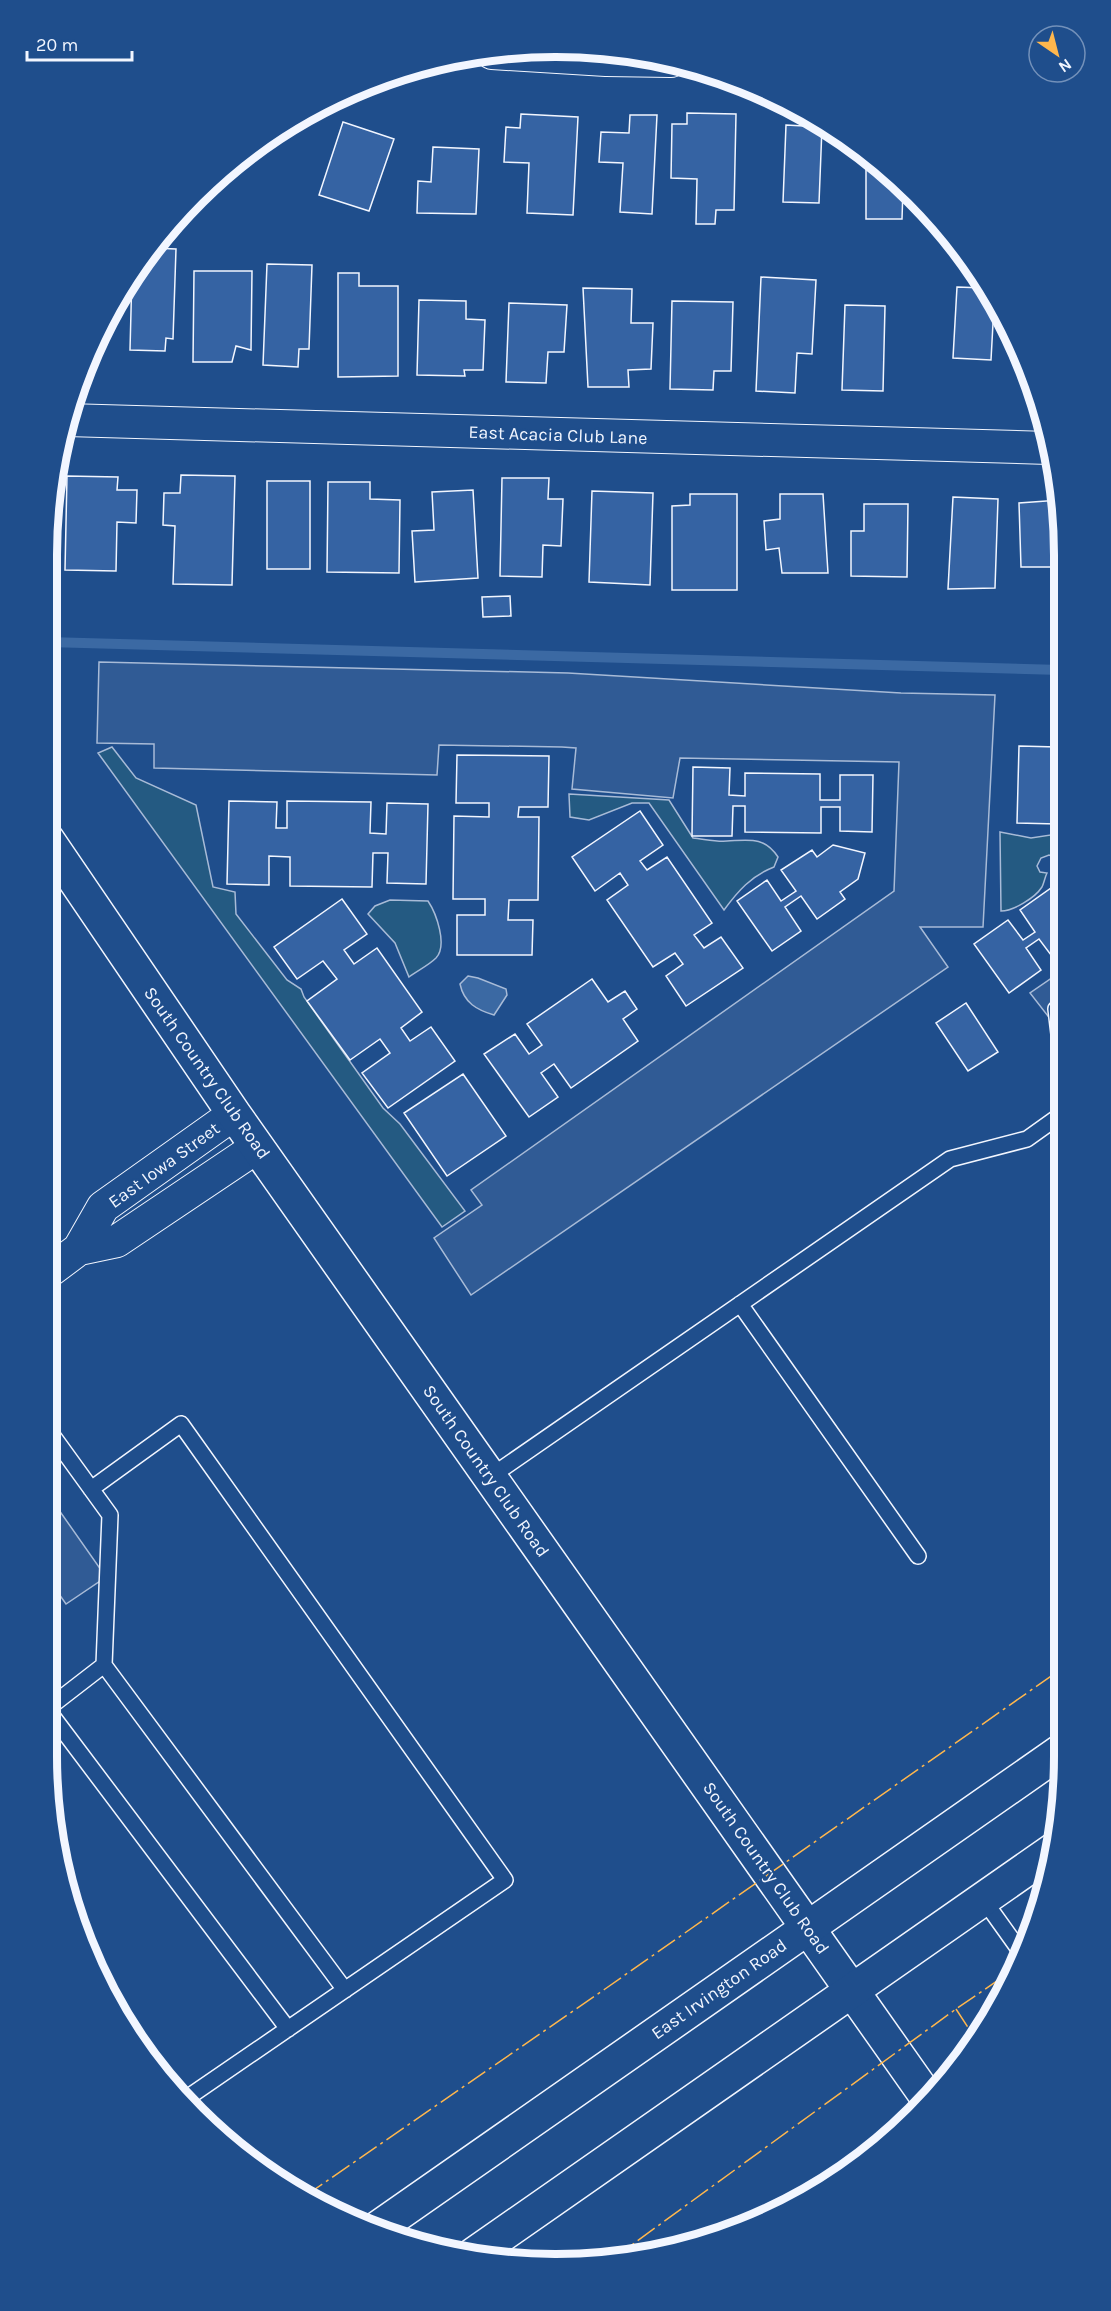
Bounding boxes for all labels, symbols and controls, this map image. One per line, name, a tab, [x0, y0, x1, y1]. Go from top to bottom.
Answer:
scale bar	[27, 24, 132, 62]
north arrow	[1027, 24, 1087, 84]
text: 20 m	[36, 34, 78, 56]
text: N	[1055, 55, 1075, 77]
street label: East Acacia Club Lane	[468, 421, 648, 449]
street label: South Country Club Road	[139, 983, 275, 1163]
street label: East Iowa Street	[104, 1117, 224, 1213]
street label: South Country Club Road	[418, 1381, 554, 1561]
street label: South Country Club Road	[698, 1778, 834, 1958]
street label: East Irvington Road	[647, 1934, 791, 2044]

